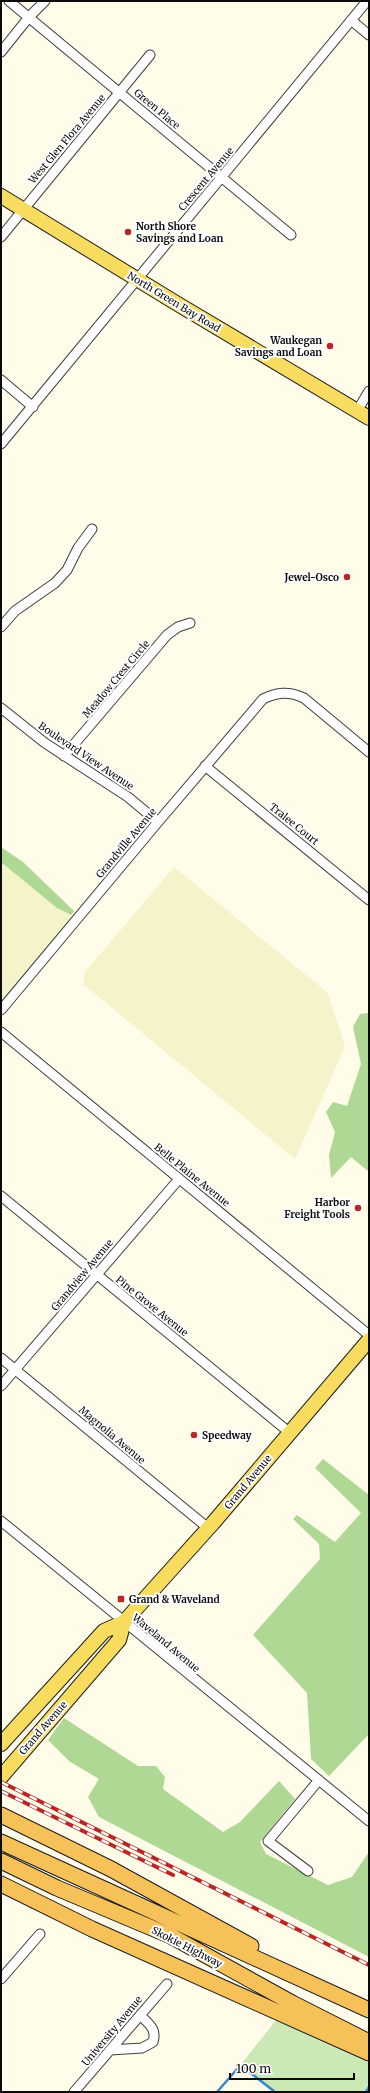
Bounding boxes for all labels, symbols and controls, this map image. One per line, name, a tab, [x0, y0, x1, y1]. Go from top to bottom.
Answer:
street label: Green Place	[131, 86, 183, 132]
street label: West Glen Flora Avenue	[25, 92, 108, 187]
street label: Crescent Avenue	[176, 145, 236, 213]
place label: North Shore Savings and Loan	[136, 220, 223, 245]
marker: North Shore Savings and Loan	[123, 227, 133, 237]
street label: North Green Bay Road	[125, 269, 223, 335]
place label: Waukegan Savings and Loan	[235, 334, 322, 359]
marker: Waukegan Savings and Loan	[325, 341, 335, 351]
place label: Jewel-Osco	[284, 571, 339, 584]
marker: Jewel-Osco	[342, 572, 352, 582]
street label: Meadow Crest Circle	[80, 637, 152, 721]
street label: Boulevard View Avenue	[36, 719, 136, 793]
street label: Tralee Court	[267, 800, 321, 848]
street label: Grandville Avenue	[93, 805, 159, 881]
street label: Belle Plaine Avenue	[152, 1141, 232, 1209]
place label: Harbor Freight Tools	[284, 1196, 350, 1221]
marker: Harbor Freight Tools	[353, 1203, 363, 1213]
street label: Grandview Avenue	[48, 1236, 116, 1314]
street label: Pine Grove Avenue	[113, 1273, 191, 1339]
street label: Magnolia Avenue	[76, 1403, 148, 1467]
place label: Speedway	[202, 1429, 252, 1442]
marker: Speedway	[189, 1430, 199, 1440]
street label: Grand Avenue	[222, 1452, 274, 1512]
place label: Grand & Waveland	[129, 1593, 220, 1606]
marker: Grand & Waveland	[116, 1594, 126, 1604]
street label: Waveland Avenue	[129, 1610, 202, 1675]
street label: Grand Avenue	[16, 1698, 70, 1758]
street label: Skokie Highway	[149, 1924, 225, 1971]
street label: University Avenue	[79, 1993, 145, 2069]
scale bar	[230, 2055, 354, 2081]
text: 100 m	[236, 2061, 271, 2076]

